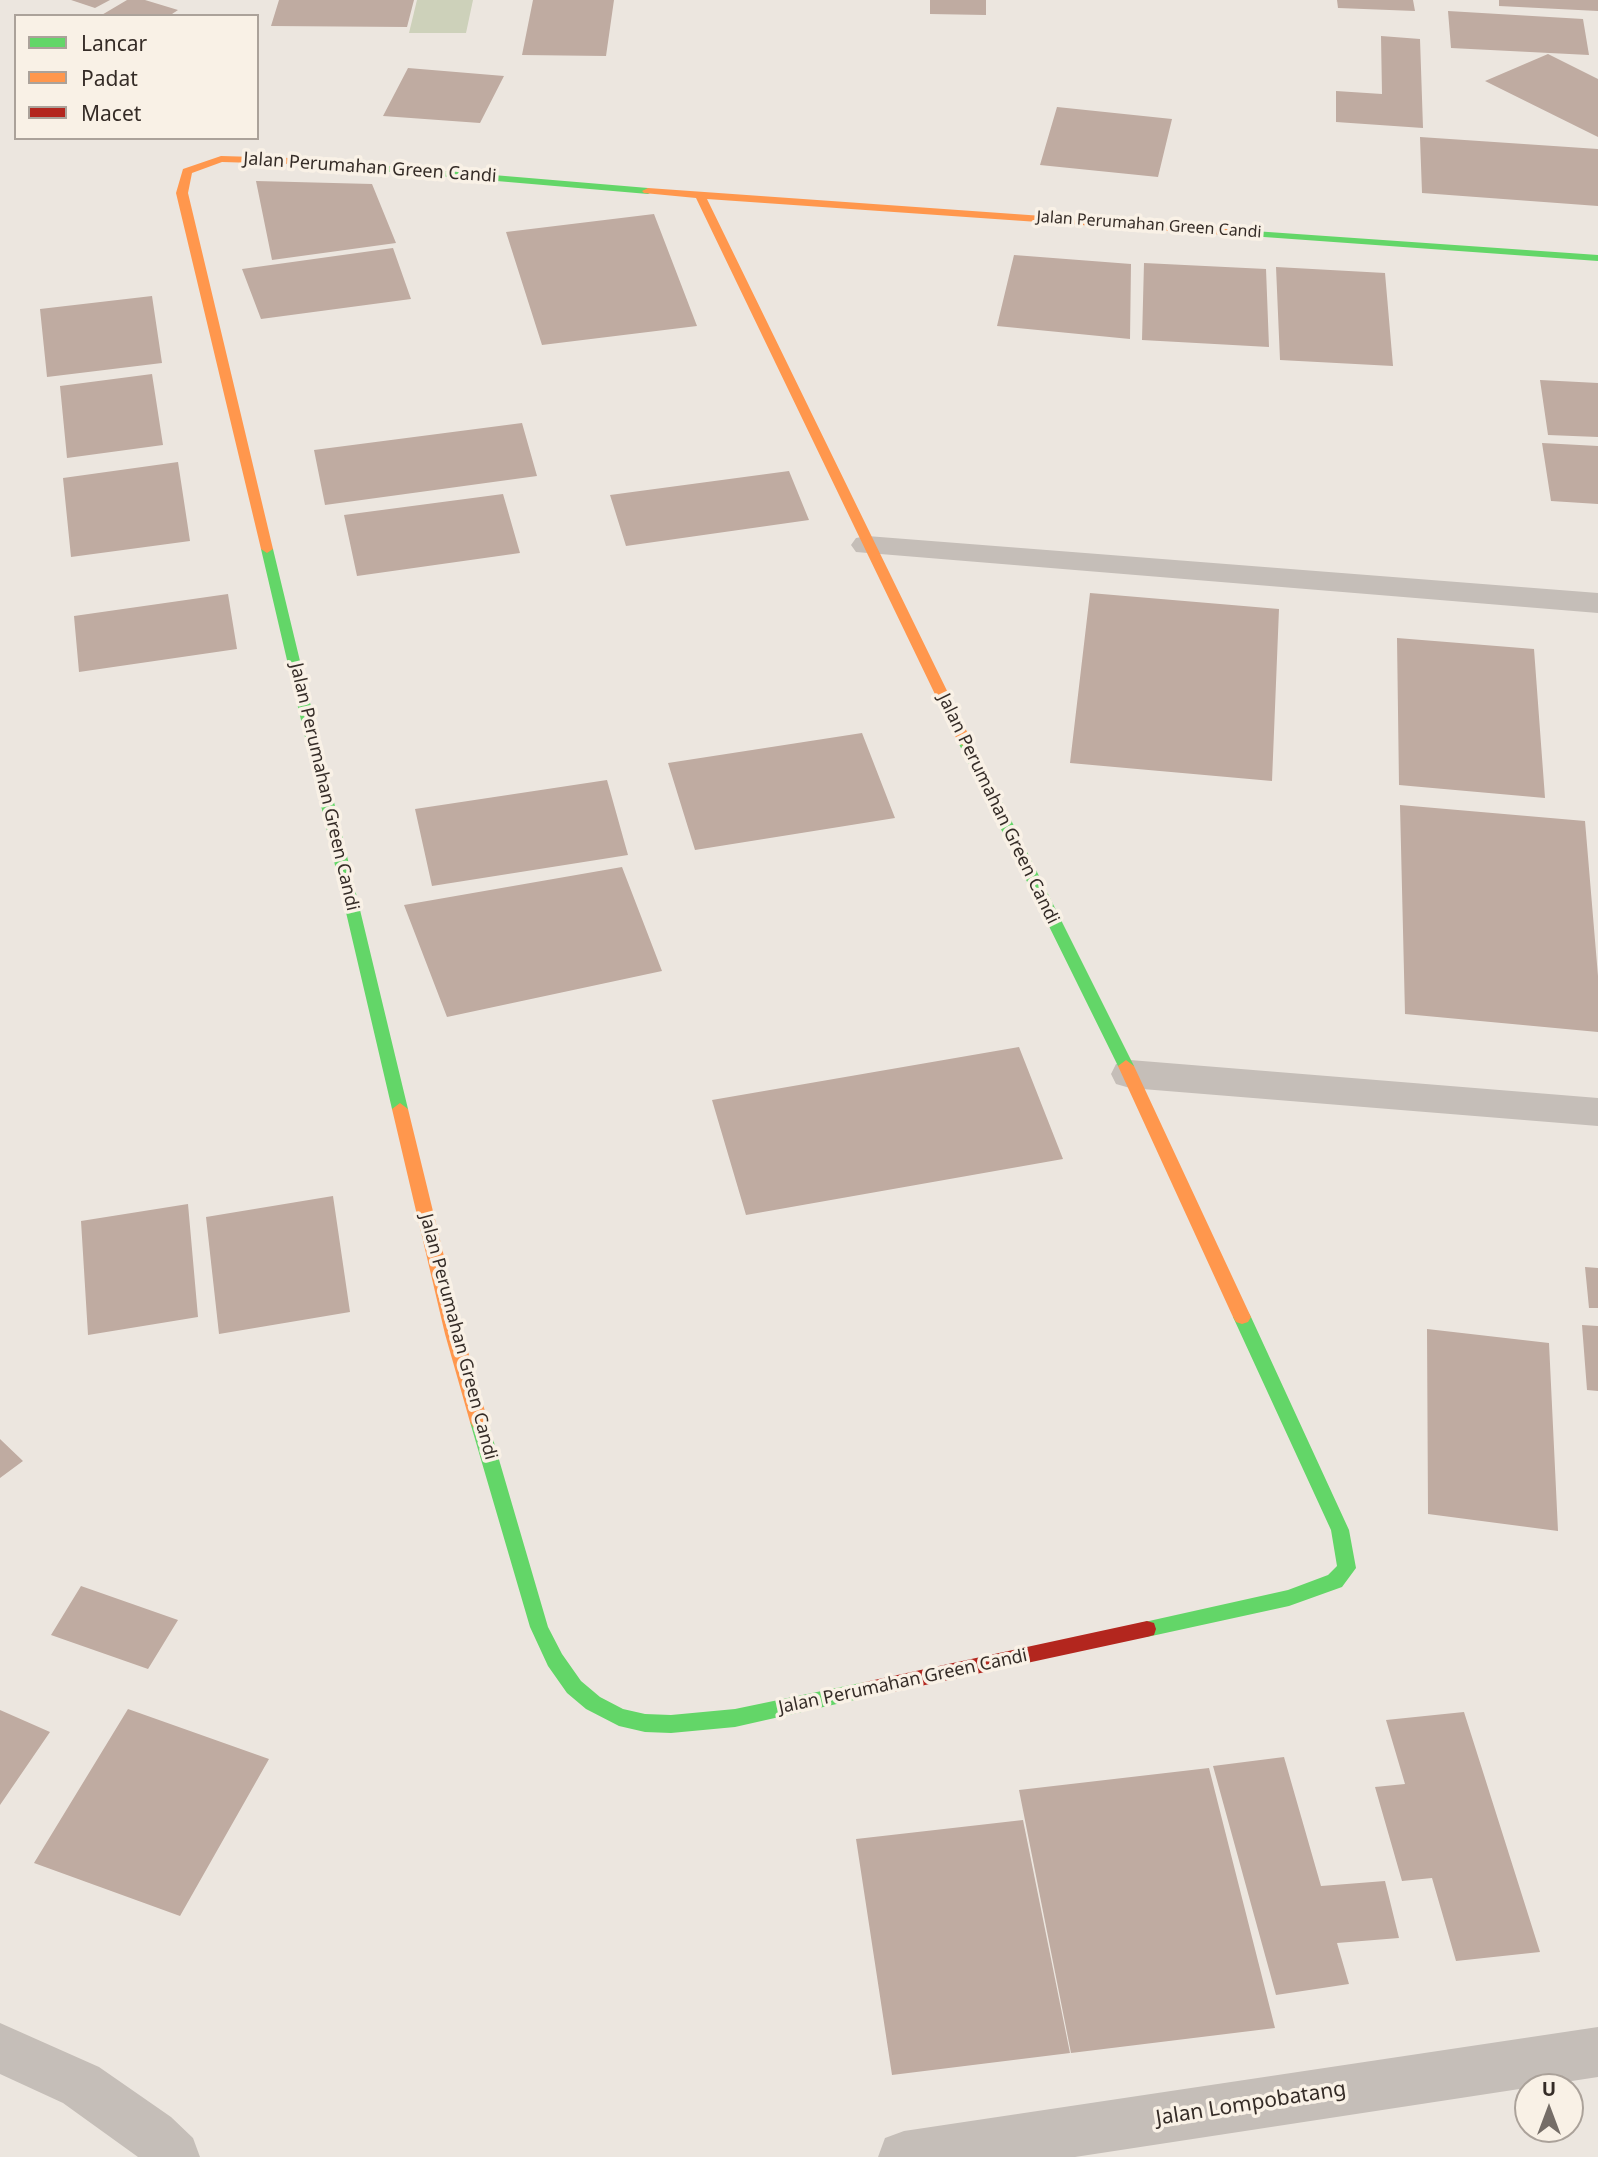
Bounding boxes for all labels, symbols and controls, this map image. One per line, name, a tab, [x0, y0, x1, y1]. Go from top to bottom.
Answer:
legend	[14, 14, 259, 140]
text: Lancar	[81, 29, 147, 57]
text: Padat	[81, 64, 138, 92]
text: Macet	[81, 99, 141, 127]
street label: Jalan Perumahan Green Candi	[243, 148, 497, 188]
street label: Jalan Perumahan Green Candi	[1036, 208, 1262, 242]
street label: Jalan Perumahan Green Candi	[285, 661, 363, 913]
street label: Jalan Perumahan Green Candi	[933, 690, 1063, 928]
street label: Jalan Perumahan Green Candi	[415, 1212, 501, 1462]
street label: Jalan Perumahan Green Candi	[777, 1645, 1029, 1719]
north arrow	[1514, 2073, 1584, 2143]
text: U	[1542, 2076, 1556, 2102]
street label: Jalan Lompobatang	[1154, 2077, 1348, 2131]

